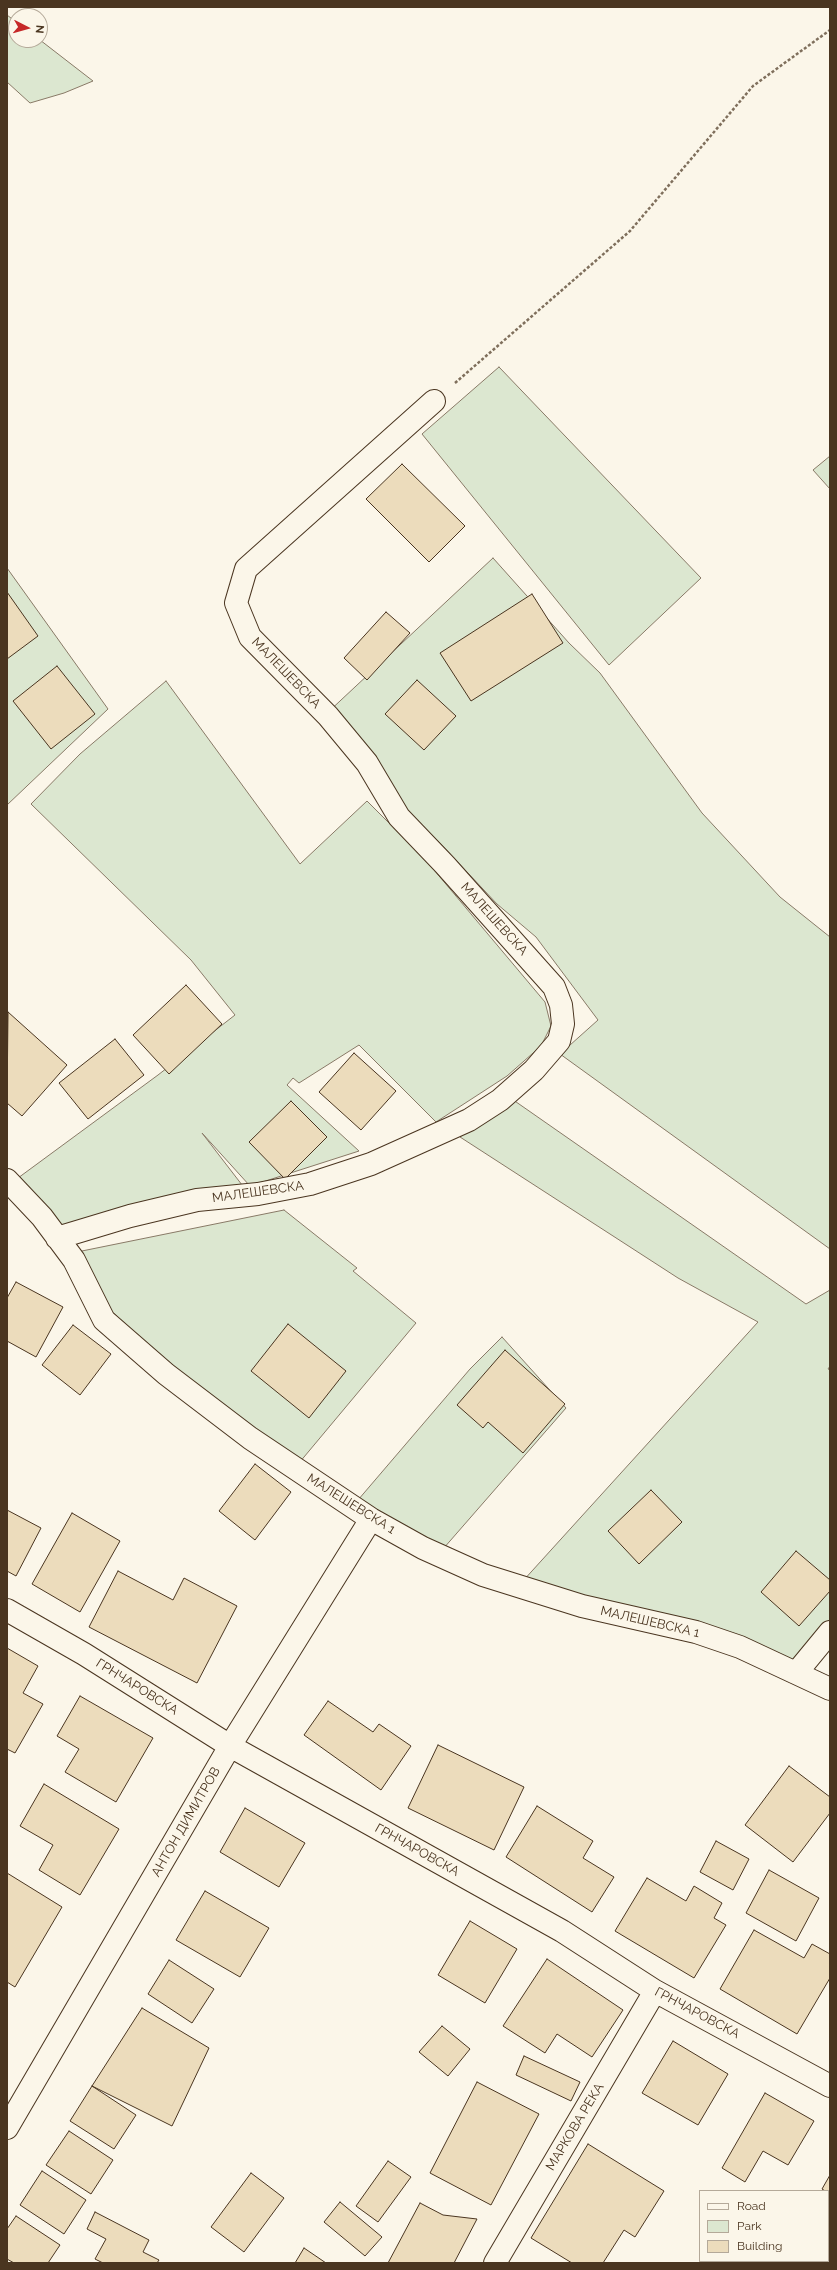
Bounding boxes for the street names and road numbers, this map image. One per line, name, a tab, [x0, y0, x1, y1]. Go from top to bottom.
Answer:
street label: МАЛЕШЕВСКА	[248, 634, 324, 712]
street label: МАЛЕШЕВСКА	[457, 879, 531, 959]
street label: МАЛЕШЕВСКА	[211, 1178, 305, 1206]
street label: МАЛЕШЕВСКА 1	[304, 1471, 398, 1537]
street label: МАЛЕШЕВСКА 1	[599, 1603, 701, 1641]
street label: ГРНЧАРОВСКА	[93, 1655, 181, 1719]
street label: АНТОН ДИМИТРОВ	[148, 1764, 224, 1880]
street label: ГРНЧАРОВСКА	[372, 1820, 462, 1880]
street label: ГРНЧАРОВСКА	[652, 1984, 742, 2042]
street label: МАРКОВА РЕКА	[543, 2080, 607, 2174]

